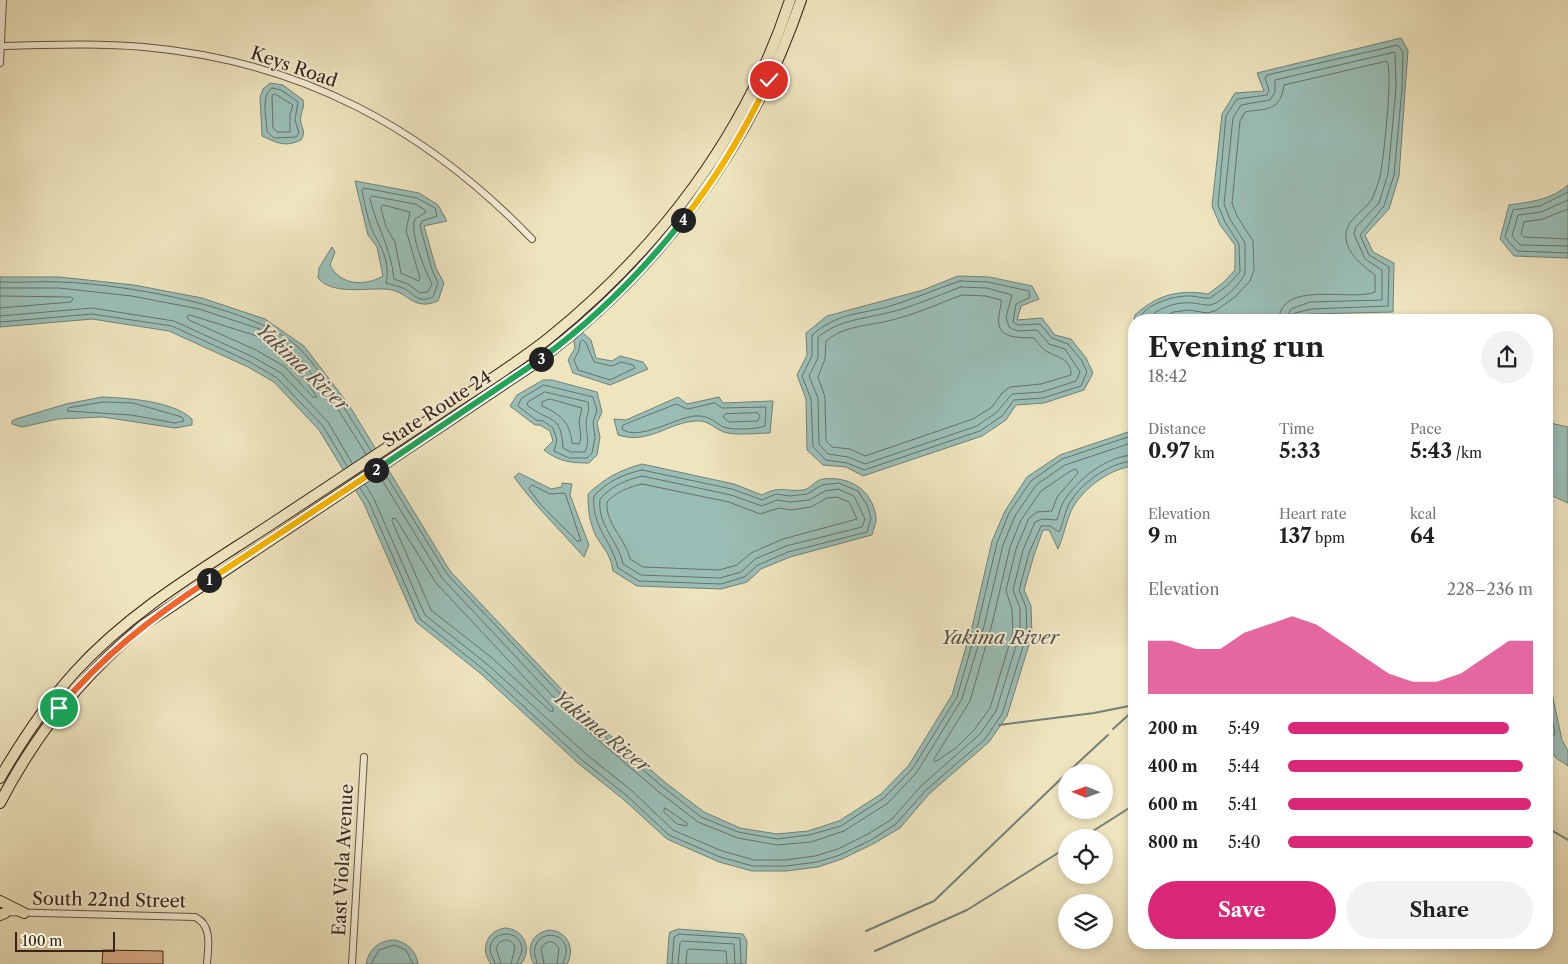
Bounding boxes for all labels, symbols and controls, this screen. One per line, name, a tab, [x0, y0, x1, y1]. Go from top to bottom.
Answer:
street label: Keys Road	[248, 42, 340, 92]
pin	[748, 59, 790, 101]
icon: check	[755, 66, 783, 94]
pin: 4	[670, 208, 696, 232]
text: 4	[679, 211, 688, 229]
water label: Yakima River	[252, 319, 355, 417]
text: Evening run	[1148, 330, 1324, 364]
button: share	[1481, 331, 1533, 383]
pin: 3	[528, 346, 554, 372]
text: 3	[538, 350, 545, 368]
street label: State Route 24	[379, 366, 495, 452]
text: 18:42	[1148, 366, 1187, 386]
text: Distance	[1148, 420, 1206, 438]
text: Time	[1279, 420, 1314, 438]
text: Pace	[1410, 420, 1442, 438]
text: 0.97	[1148, 438, 1190, 463]
text: 5:33	[1279, 438, 1321, 463]
text: 5:43	[1410, 438, 1452, 463]
text: km	[1190, 444, 1215, 462]
text: /km	[1452, 444, 1482, 462]
pin: 2	[364, 458, 388, 482]
text: 2	[372, 461, 381, 479]
text: Elevation	[1148, 505, 1211, 523]
text: Heart rate	[1279, 505, 1346, 523]
text: kcal	[1410, 505, 1436, 523]
text: 9	[1148, 523, 1161, 548]
text: 137	[1279, 523, 1311, 548]
text: 64	[1410, 523, 1435, 548]
text: m	[1161, 529, 1177, 547]
text: bpm	[1311, 529, 1345, 547]
pin: 1	[196, 568, 222, 592]
text: 1	[206, 571, 213, 589]
text: Elevation	[1148, 579, 1219, 599]
text: 228–236 m	[1447, 579, 1533, 599]
water label: Yakima River	[941, 626, 1060, 649]
water label: Yakima River	[548, 685, 656, 778]
pin	[38, 687, 80, 729]
icon: arrive	[45, 694, 73, 722]
text: 200 m	[1148, 718, 1198, 738]
text: 5:49	[1228, 718, 1260, 738]
text: 400 m	[1148, 756, 1198, 776]
text: 5:44	[1228, 756, 1260, 776]
north arrow	[1058, 764, 1112, 819]
map controls	[1058, 764, 1113, 949]
street label: East Viola Avenue	[328, 783, 358, 937]
text: 600 m	[1148, 794, 1198, 814]
text: 5:41	[1228, 794, 1257, 814]
button: locate	[1058, 829, 1113, 884]
text: 800 m	[1148, 832, 1198, 852]
text: 5:40	[1228, 832, 1261, 852]
button: Save	[1148, 881, 1336, 939]
button: Share	[1346, 881, 1533, 939]
street label: South 22nd Street	[32, 888, 187, 912]
button: layers	[1058, 894, 1113, 949]
scale bar	[15, 929, 115, 952]
text: 100 m	[22, 932, 62, 950]

